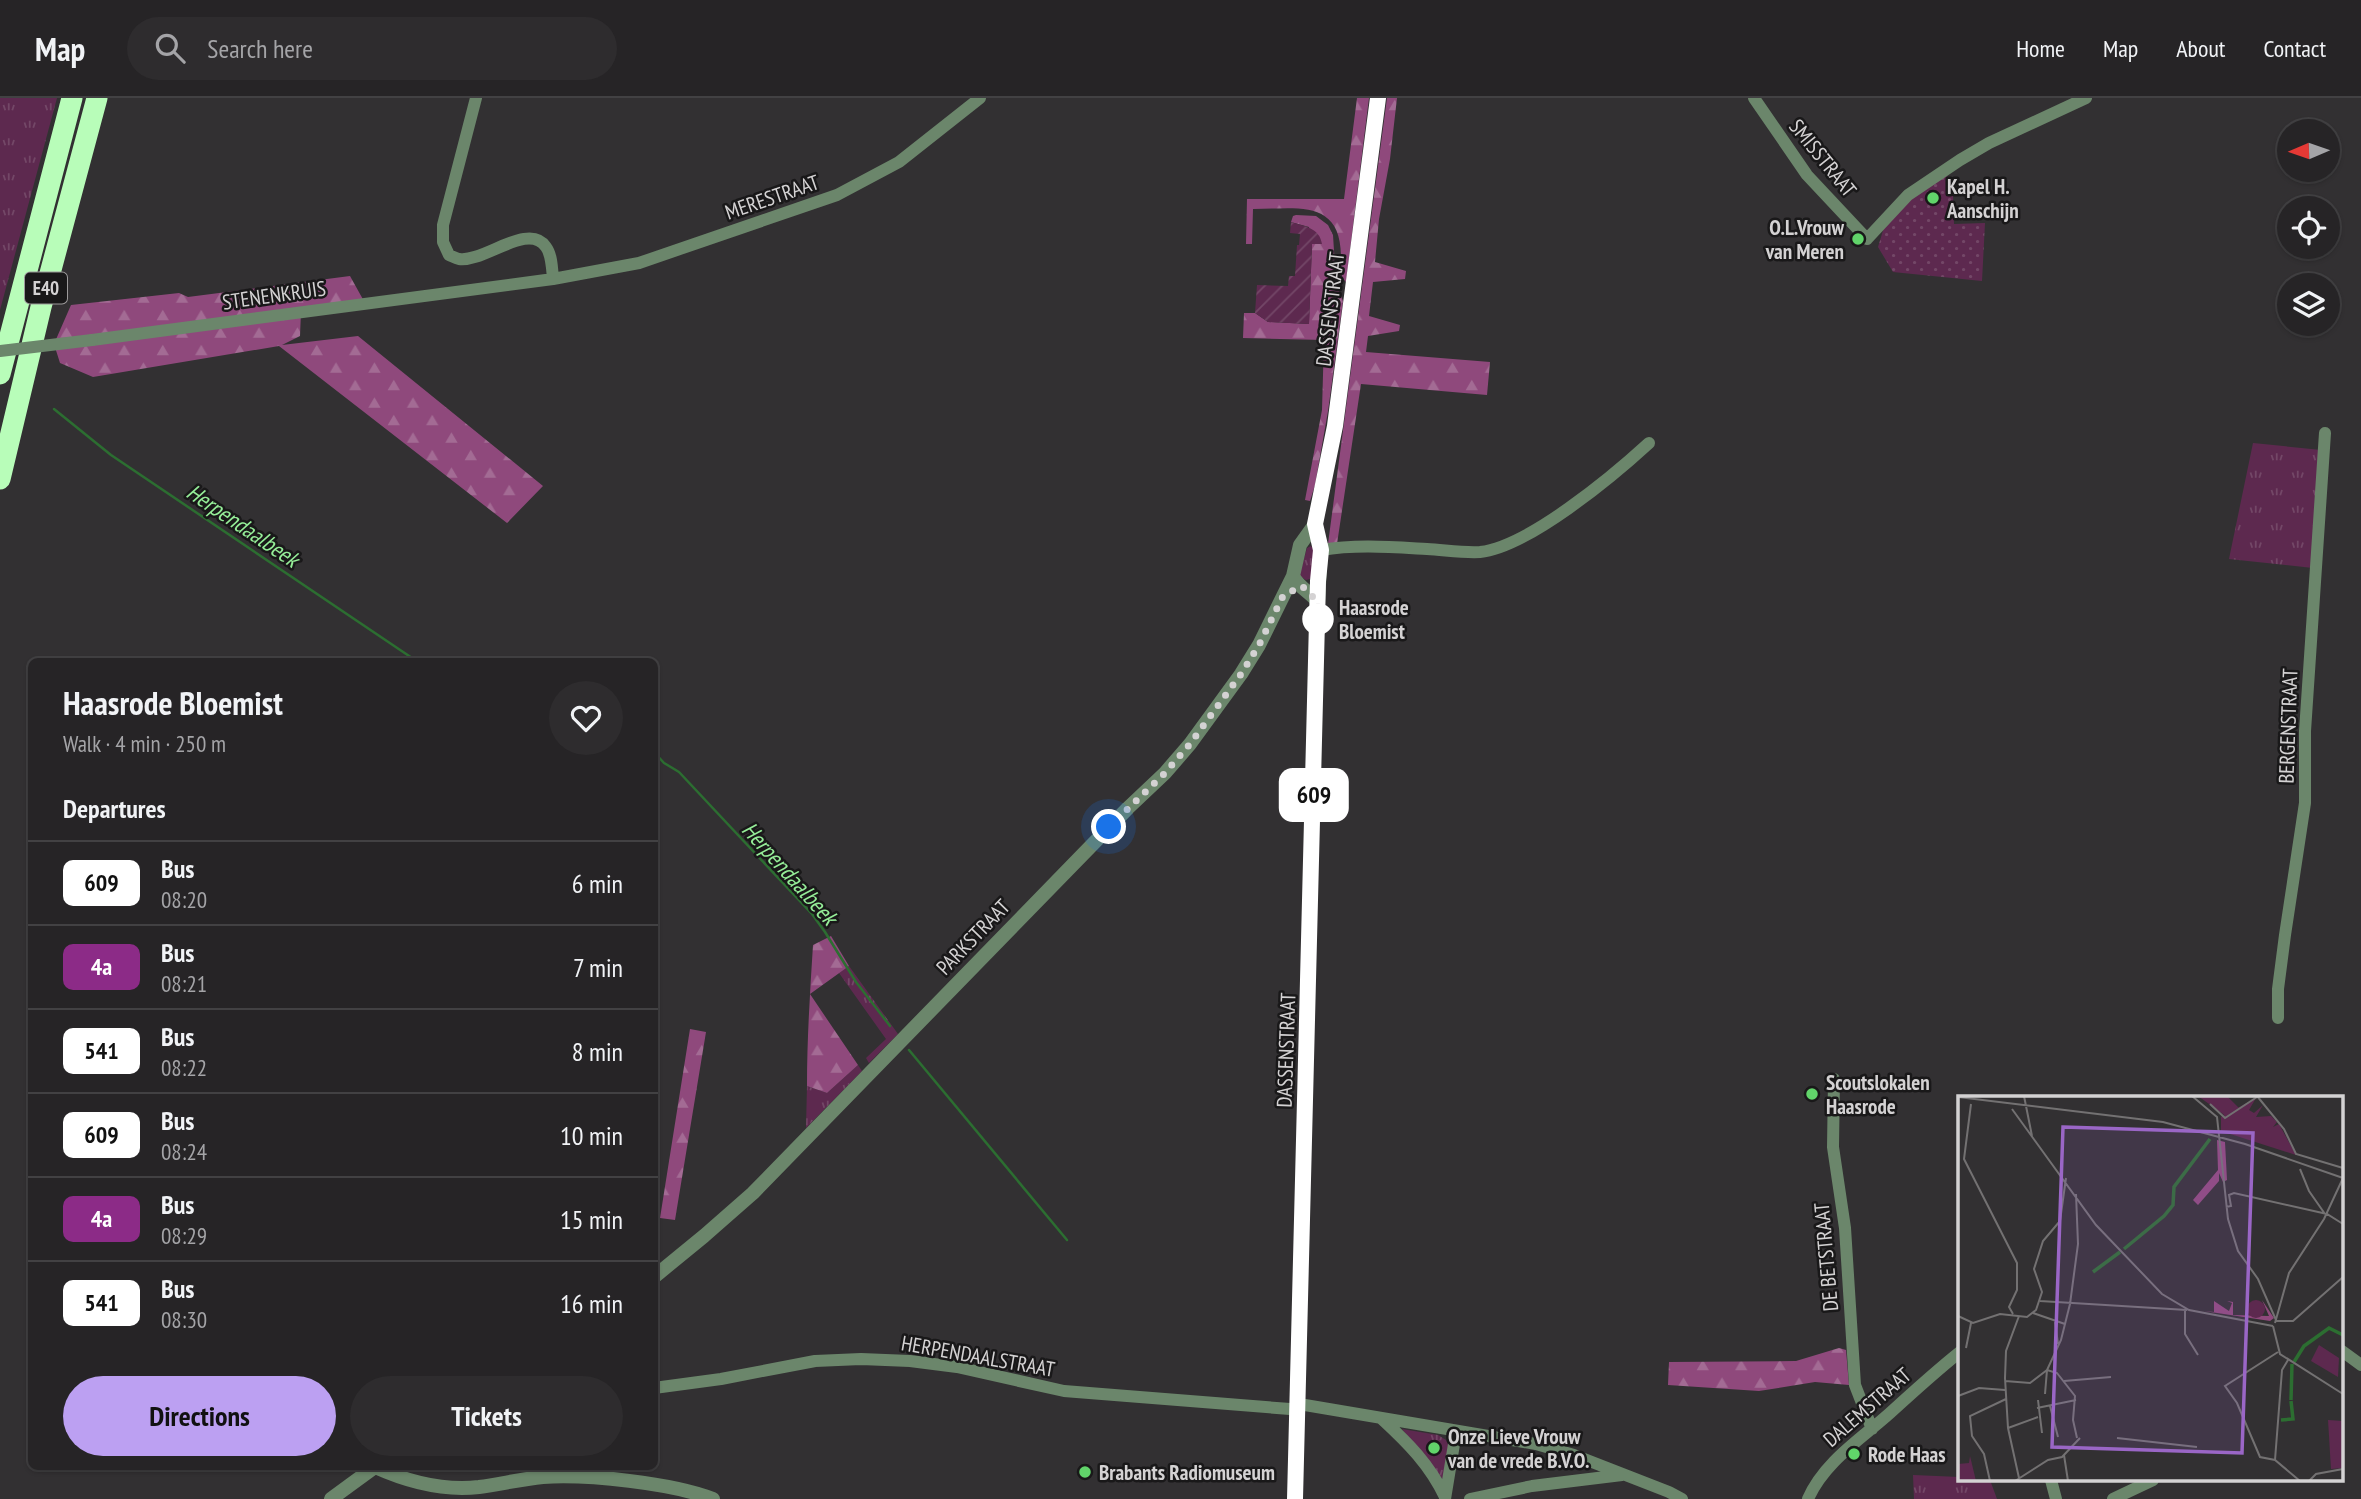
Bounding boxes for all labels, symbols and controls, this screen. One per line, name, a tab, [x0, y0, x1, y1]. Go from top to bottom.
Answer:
search box	[127, 17, 617, 80]
text: Map	[35, 27, 85, 70]
icon: search	[151, 29, 189, 67]
text: Search here	[207, 32, 313, 65]
text: Home	[2016, 33, 2065, 64]
text: Map	[2103, 33, 2138, 64]
text: About	[2176, 33, 2225, 64]
text: Contact	[2263, 33, 2326, 64]
street label: SMISSTRAAT	[1783, 114, 1863, 203]
north arrow	[2277, 119, 2340, 182]
map controls	[2277, 119, 2340, 336]
street label: MERESTRAAT	[721, 168, 823, 226]
place label: Kapel H. Aanschijn	[1946, 173, 2019, 224]
marker: Kapel H. Aanschijn	[1925, 190, 1941, 206]
button: locate	[2277, 196, 2340, 259]
place label: O.L.Vrouw van Meren	[1765, 214, 1844, 265]
marker: O.L.Vrouw van Meren	[1850, 231, 1866, 247]
street label: DASSENSTRAAT	[1310, 250, 1350, 368]
road number: E40	[25, 272, 67, 304]
button: layers	[2277, 273, 2340, 336]
street label: STENENKRUIS	[221, 274, 328, 316]
water label: Herpendaalbeek	[181, 477, 307, 575]
place label: Haasrode Bloemist	[1339, 594, 1409, 645]
marker: Haasrode Bloemist	[1303, 604, 1333, 634]
street label: BERGENSTRAAT	[2272, 667, 2304, 784]
text: Haasrode Bloemist	[63, 681, 283, 724]
button: heart	[549, 681, 623, 755]
text: Walk · 4 min · 250 m	[63, 729, 226, 758]
line badge: 609	[1274, 772, 1354, 818]
text: 609	[1297, 779, 1331, 810]
text: Departures	[63, 792, 166, 825]
your location	[1091, 809, 1126, 844]
water label: Herpendaalbeek	[736, 815, 846, 933]
text: Bus	[161, 852, 194, 885]
text: 609	[84, 867, 119, 898]
text: 6 min	[572, 867, 623, 900]
text: 08:20	[161, 885, 207, 914]
street label: PARKSTRAAT	[930, 893, 1016, 980]
text: Bus	[161, 936, 194, 969]
text: 4a	[91, 951, 112, 982]
text: 7 min	[573, 951, 623, 984]
text: 08:21	[161, 969, 207, 998]
street label: DASSENSTRAAT	[1271, 992, 1302, 1108]
text: Bus	[161, 1020, 194, 1053]
text: 541	[84, 1035, 119, 1066]
text: 8 min	[572, 1035, 623, 1068]
text: 08:22	[161, 1053, 207, 1082]
place label: Scoutslokalen Haasrode	[1826, 1069, 1930, 1120]
marker: Scoutslokalen Haasrode	[1804, 1086, 1820, 1102]
inset map	[1958, 1096, 2344, 1482]
text: Bus	[161, 1104, 194, 1137]
text: 609	[84, 1119, 119, 1150]
text: 10 min	[560, 1119, 623, 1152]
text: 08:24	[161, 1137, 207, 1166]
text: Bus	[161, 1188, 194, 1221]
street label: DE BETSTRAAT	[1808, 1201, 1844, 1312]
text: 4a	[91, 1203, 112, 1234]
text: 15 min	[560, 1203, 623, 1236]
text: 08:29	[161, 1221, 207, 1250]
text: Bus	[161, 1272, 194, 1305]
text: 541	[84, 1287, 119, 1318]
text: 16 min	[560, 1287, 623, 1320]
text: 08:30	[161, 1305, 207, 1334]
street label: HERPENDAALSTRAAT	[899, 1329, 1057, 1383]
street label: DALEMSTRAAT	[1818, 1361, 1917, 1453]
button: Directions	[63, 1376, 336, 1456]
button: Tickets	[350, 1376, 623, 1456]
place label: Onze Lieve Vrouw van de vrede B.V.O.	[1447, 1423, 1589, 1474]
marker: Onze Lieve Vrouw van de vrede B.V.O.	[1426, 1440, 1442, 1456]
place label: Rode Haas	[1868, 1441, 1946, 1468]
marker: Rode Haas	[1846, 1446, 1862, 1462]
place label: Brabants Radiomuseum	[1099, 1459, 1275, 1486]
marker: Brabants Radiomuseum	[1077, 1464, 1093, 1480]

